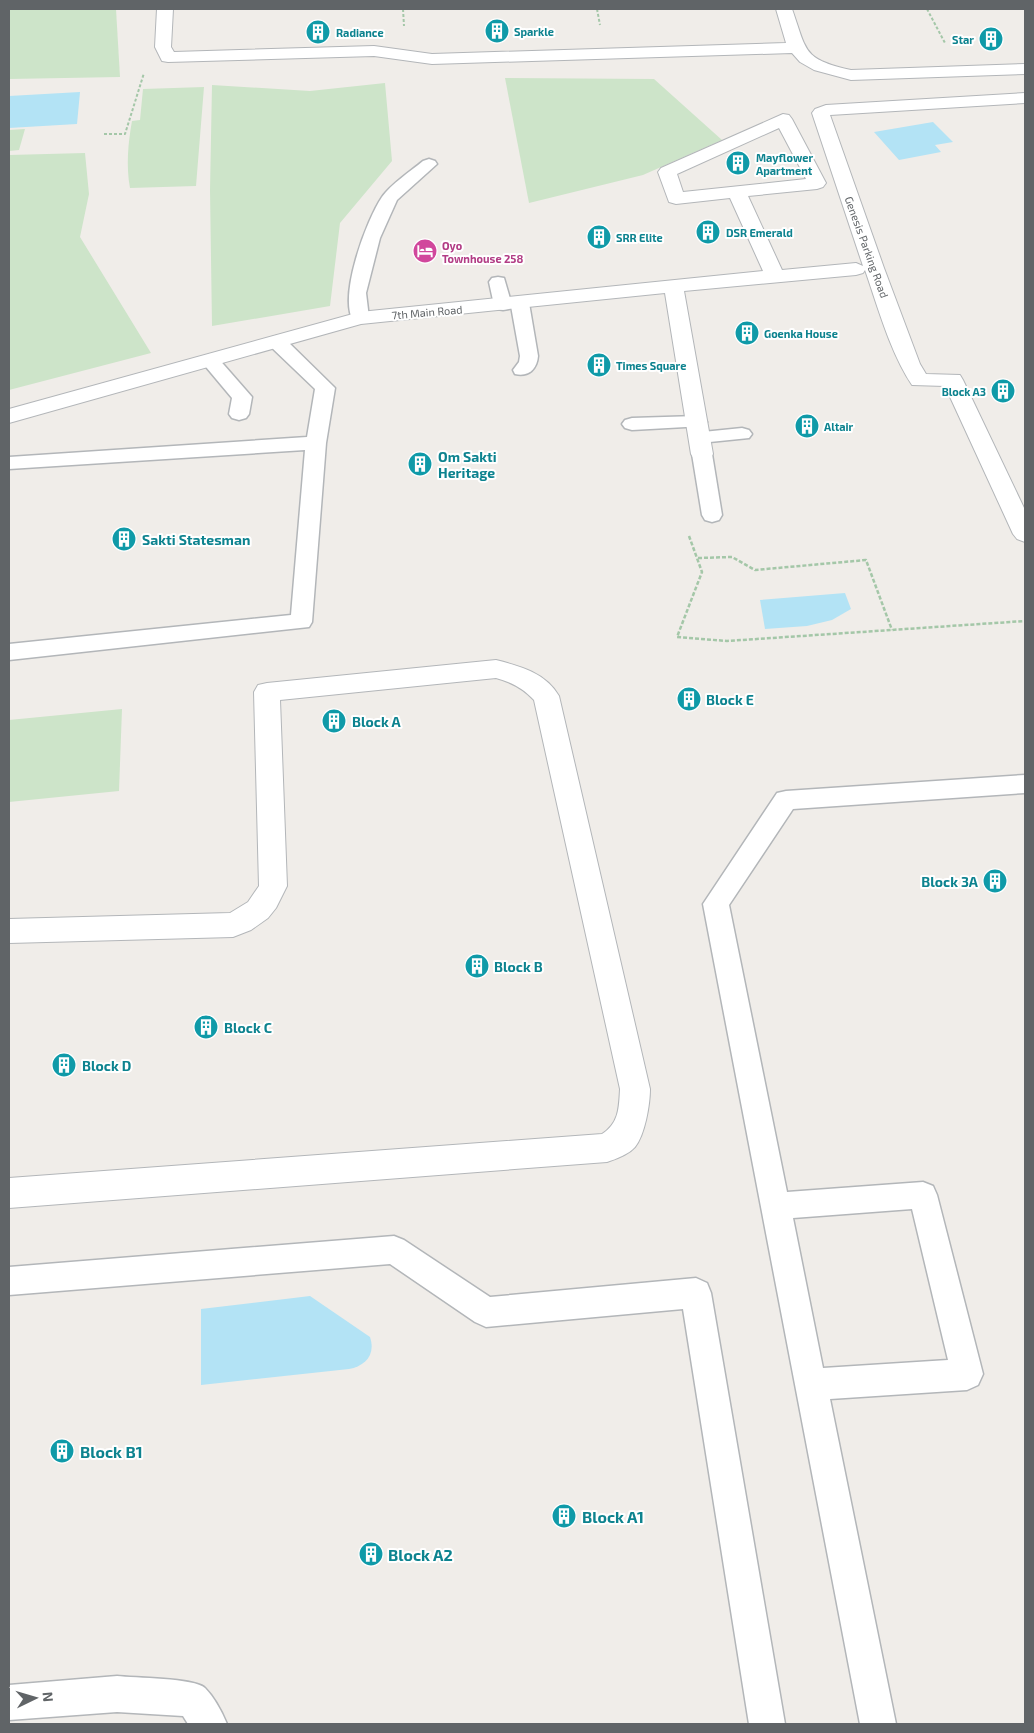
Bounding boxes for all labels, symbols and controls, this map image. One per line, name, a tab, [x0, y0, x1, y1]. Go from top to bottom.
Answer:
building icon: Sparkle	[484, 18, 510, 44]
building icon: Radiance	[305, 19, 331, 45]
place label: Sparkle	[514, 25, 554, 38]
place label: Radiance	[336, 26, 384, 39]
building icon: Star	[978, 26, 1004, 52]
place label: Star	[952, 33, 974, 46]
building icon: Mayflower Apartment	[725, 150, 751, 176]
place label: Mayflower Apartment	[756, 151, 813, 177]
street label: Genesis Parking Road	[843, 194, 891, 300]
building icon: DSR Emerald	[695, 219, 721, 245]
building icon: SRR Elite	[586, 224, 612, 250]
place label: DSR Emerald	[726, 226, 793, 239]
place label: SRR Elite	[616, 231, 663, 244]
hotel icon: Oyo Townhouse 258	[412, 238, 438, 264]
place label: Oyo Townhouse 258	[442, 239, 523, 265]
street label: 7th Main Road	[391, 302, 463, 322]
building icon: Goenka House	[734, 320, 760, 346]
place label: Goenka House	[764, 327, 838, 340]
building icon: Times Square	[586, 352, 612, 378]
place label: Times Square	[616, 359, 686, 372]
building icon: Block A3	[990, 378, 1016, 404]
place label: Block A3	[942, 385, 986, 398]
building icon: Altair	[794, 413, 820, 439]
place label: Altair	[824, 420, 853, 433]
place label: Om Sakti Heritage	[438, 448, 497, 481]
building icon: Om Sakti Heritage	[407, 451, 433, 477]
building icon: Sakti Statesman	[111, 526, 137, 552]
place label: Sakti Statesman	[142, 531, 250, 548]
building icon: Block E	[676, 686, 702, 712]
place label: Block E	[706, 691, 754, 708]
building icon: Block A	[321, 708, 347, 734]
place label: Block A	[352, 713, 401, 730]
building icon: Block 3A	[982, 868, 1008, 894]
place label: Block 3A	[921, 873, 979, 890]
building icon: Block B	[464, 953, 490, 979]
place label: Block B	[494, 958, 543, 975]
building icon: Block C	[193, 1014, 219, 1040]
place label: Block C	[224, 1019, 272, 1036]
building icon: Block D	[51, 1052, 77, 1078]
place label: Block D	[82, 1057, 131, 1074]
building icon: Block B1	[49, 1438, 75, 1464]
place label: Block B1	[80, 1442, 143, 1461]
building icon: Block A1	[551, 1503, 577, 1529]
place label: Block A1	[582, 1507, 644, 1526]
building icon: Block A2	[358, 1541, 384, 1567]
place label: Block A2	[388, 1545, 453, 1564]
north arrow	[10, 1673, 60, 1723]
text: N	[40, 1691, 57, 1703]

